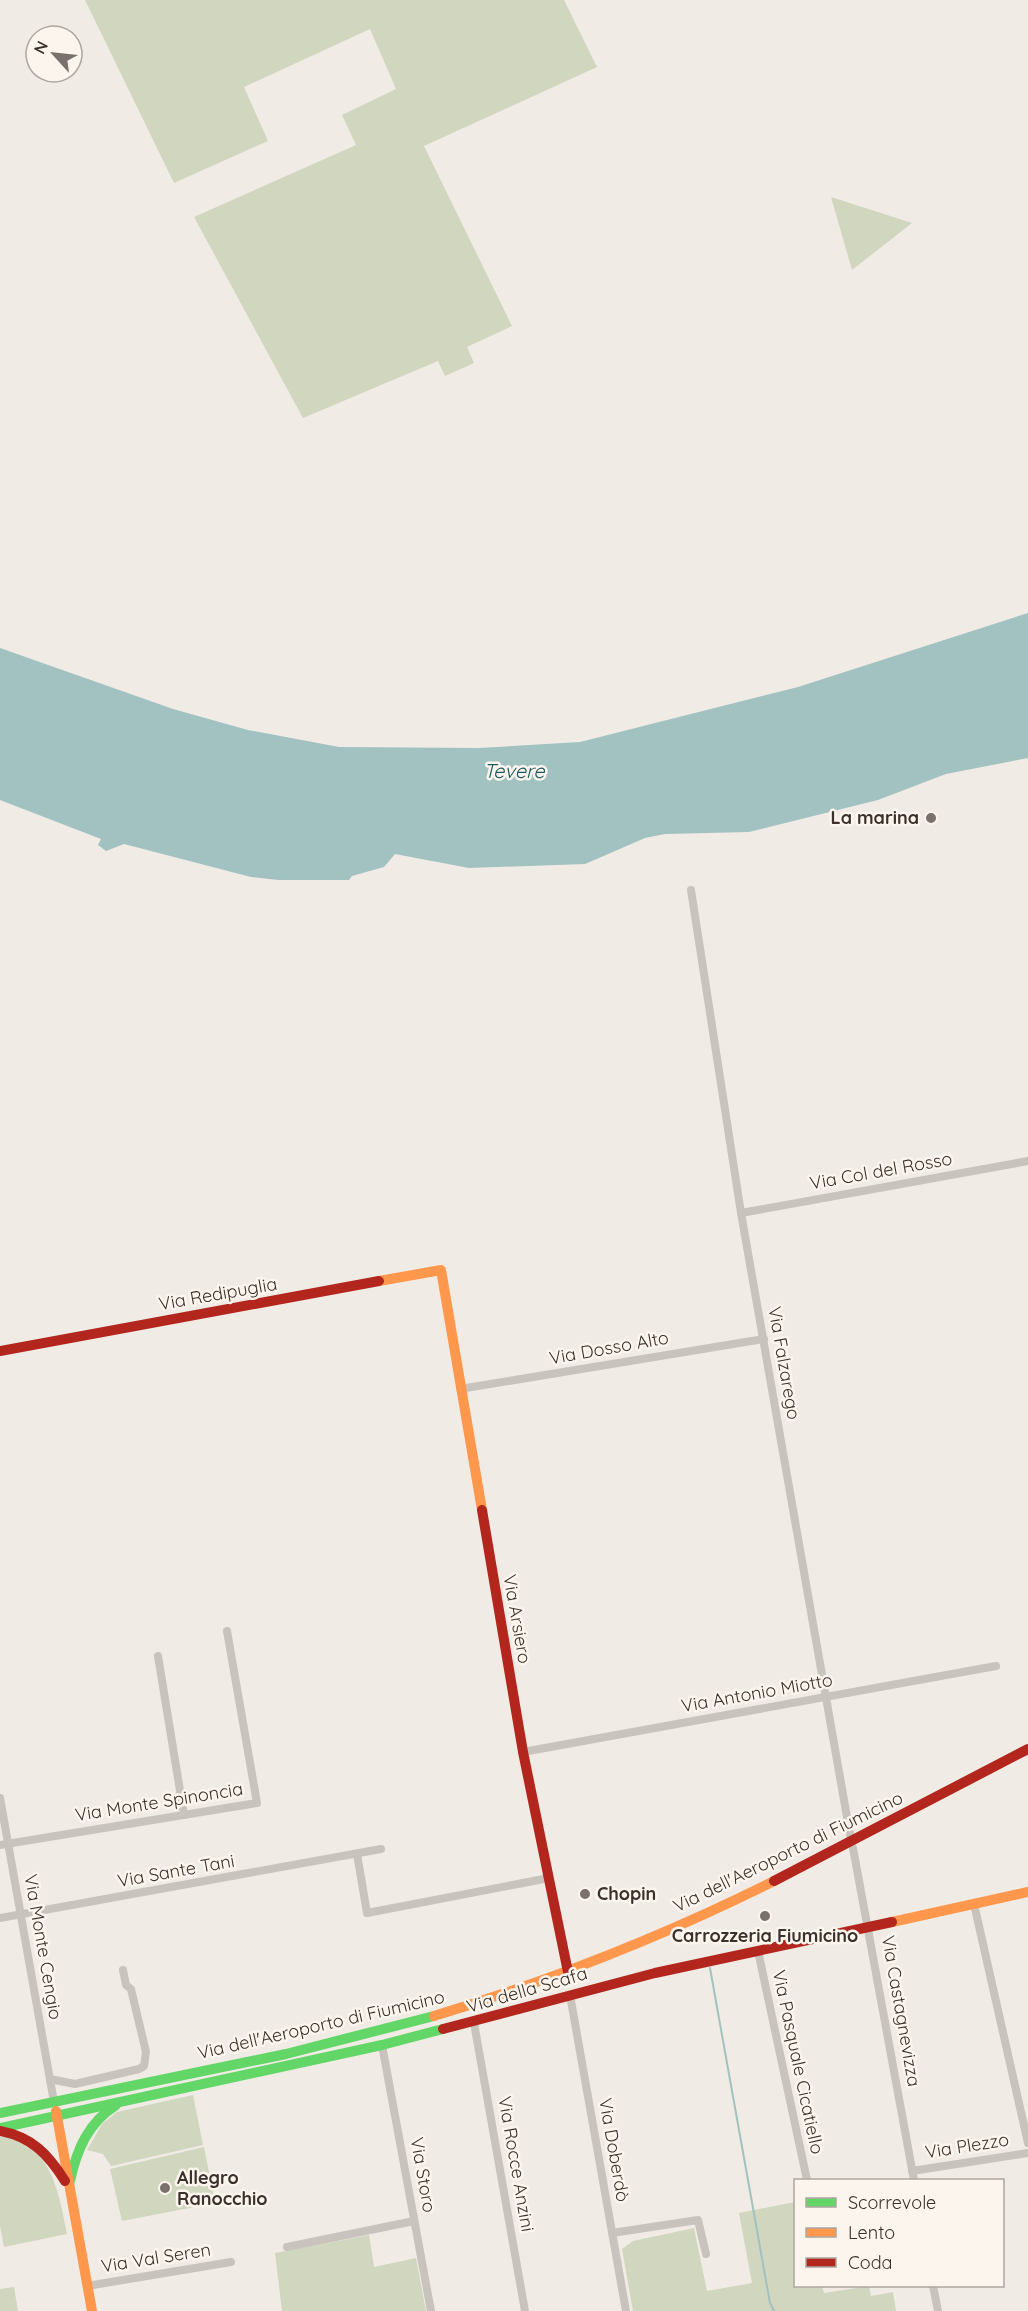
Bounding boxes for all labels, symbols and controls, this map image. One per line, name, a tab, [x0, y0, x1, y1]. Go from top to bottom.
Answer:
north arrow	[24, 24, 84, 84]
text: N	[29, 37, 52, 57]
water label: Tevere	[483, 758, 545, 783]
place label: La marina	[831, 806, 919, 829]
marker: La marina	[924, 811, 938, 825]
street label: Via Col del Rosso	[808, 1147, 954, 1194]
street label: Via Redipuglia	[157, 1272, 279, 1315]
street label: Via Falzarego	[763, 1305, 806, 1421]
street label: Via Dosso Alto	[547, 1326, 670, 1369]
street label: Via Arsiero	[498, 1573, 537, 1665]
street label: Via Antonio Miotto	[679, 1668, 834, 1717]
street label: Via Monte Spinoncia	[73, 1777, 244, 1826]
street label: Via dell'Aeroporto di Fiumicino	[669, 1786, 906, 1917]
street label: Via Sante Tani	[116, 1849, 236, 1892]
street label: Via Monte Cengio	[19, 1872, 68, 2021]
place label: Chopin	[597, 1882, 656, 1905]
marker: Chopin	[578, 1887, 592, 1901]
marker: Carrozzeria Fiumicino	[758, 1909, 772, 1923]
place label: Carrozzeria Fiumicino	[672, 1924, 858, 1947]
street label: Via Castagnevizza	[877, 1934, 926, 2088]
street label: Via della Scafa	[464, 1961, 590, 2018]
street label: Via Pasquale Cicatiello	[768, 1968, 829, 2156]
street label: Via dell'Aeroporto di Fiumicino	[195, 1985, 447, 2064]
street label: Via Rocce Anzini	[493, 2094, 540, 2233]
street label: Via Doberdò	[594, 2096, 635, 2204]
street label: Via Plezzo	[923, 2128, 1010, 2163]
street label: Via Storo	[406, 2135, 441, 2214]
place label: Allegro Ranocchio	[177, 2166, 267, 2210]
legend	[794, 2179, 1004, 2287]
marker: Allegro Ranocchio	[158, 2181, 172, 2195]
text: Scorrevole	[848, 2191, 936, 2214]
text: Lento	[848, 2221, 895, 2244]
street label: Via Val Seren	[99, 2237, 212, 2278]
text: Coda	[848, 2251, 892, 2274]

